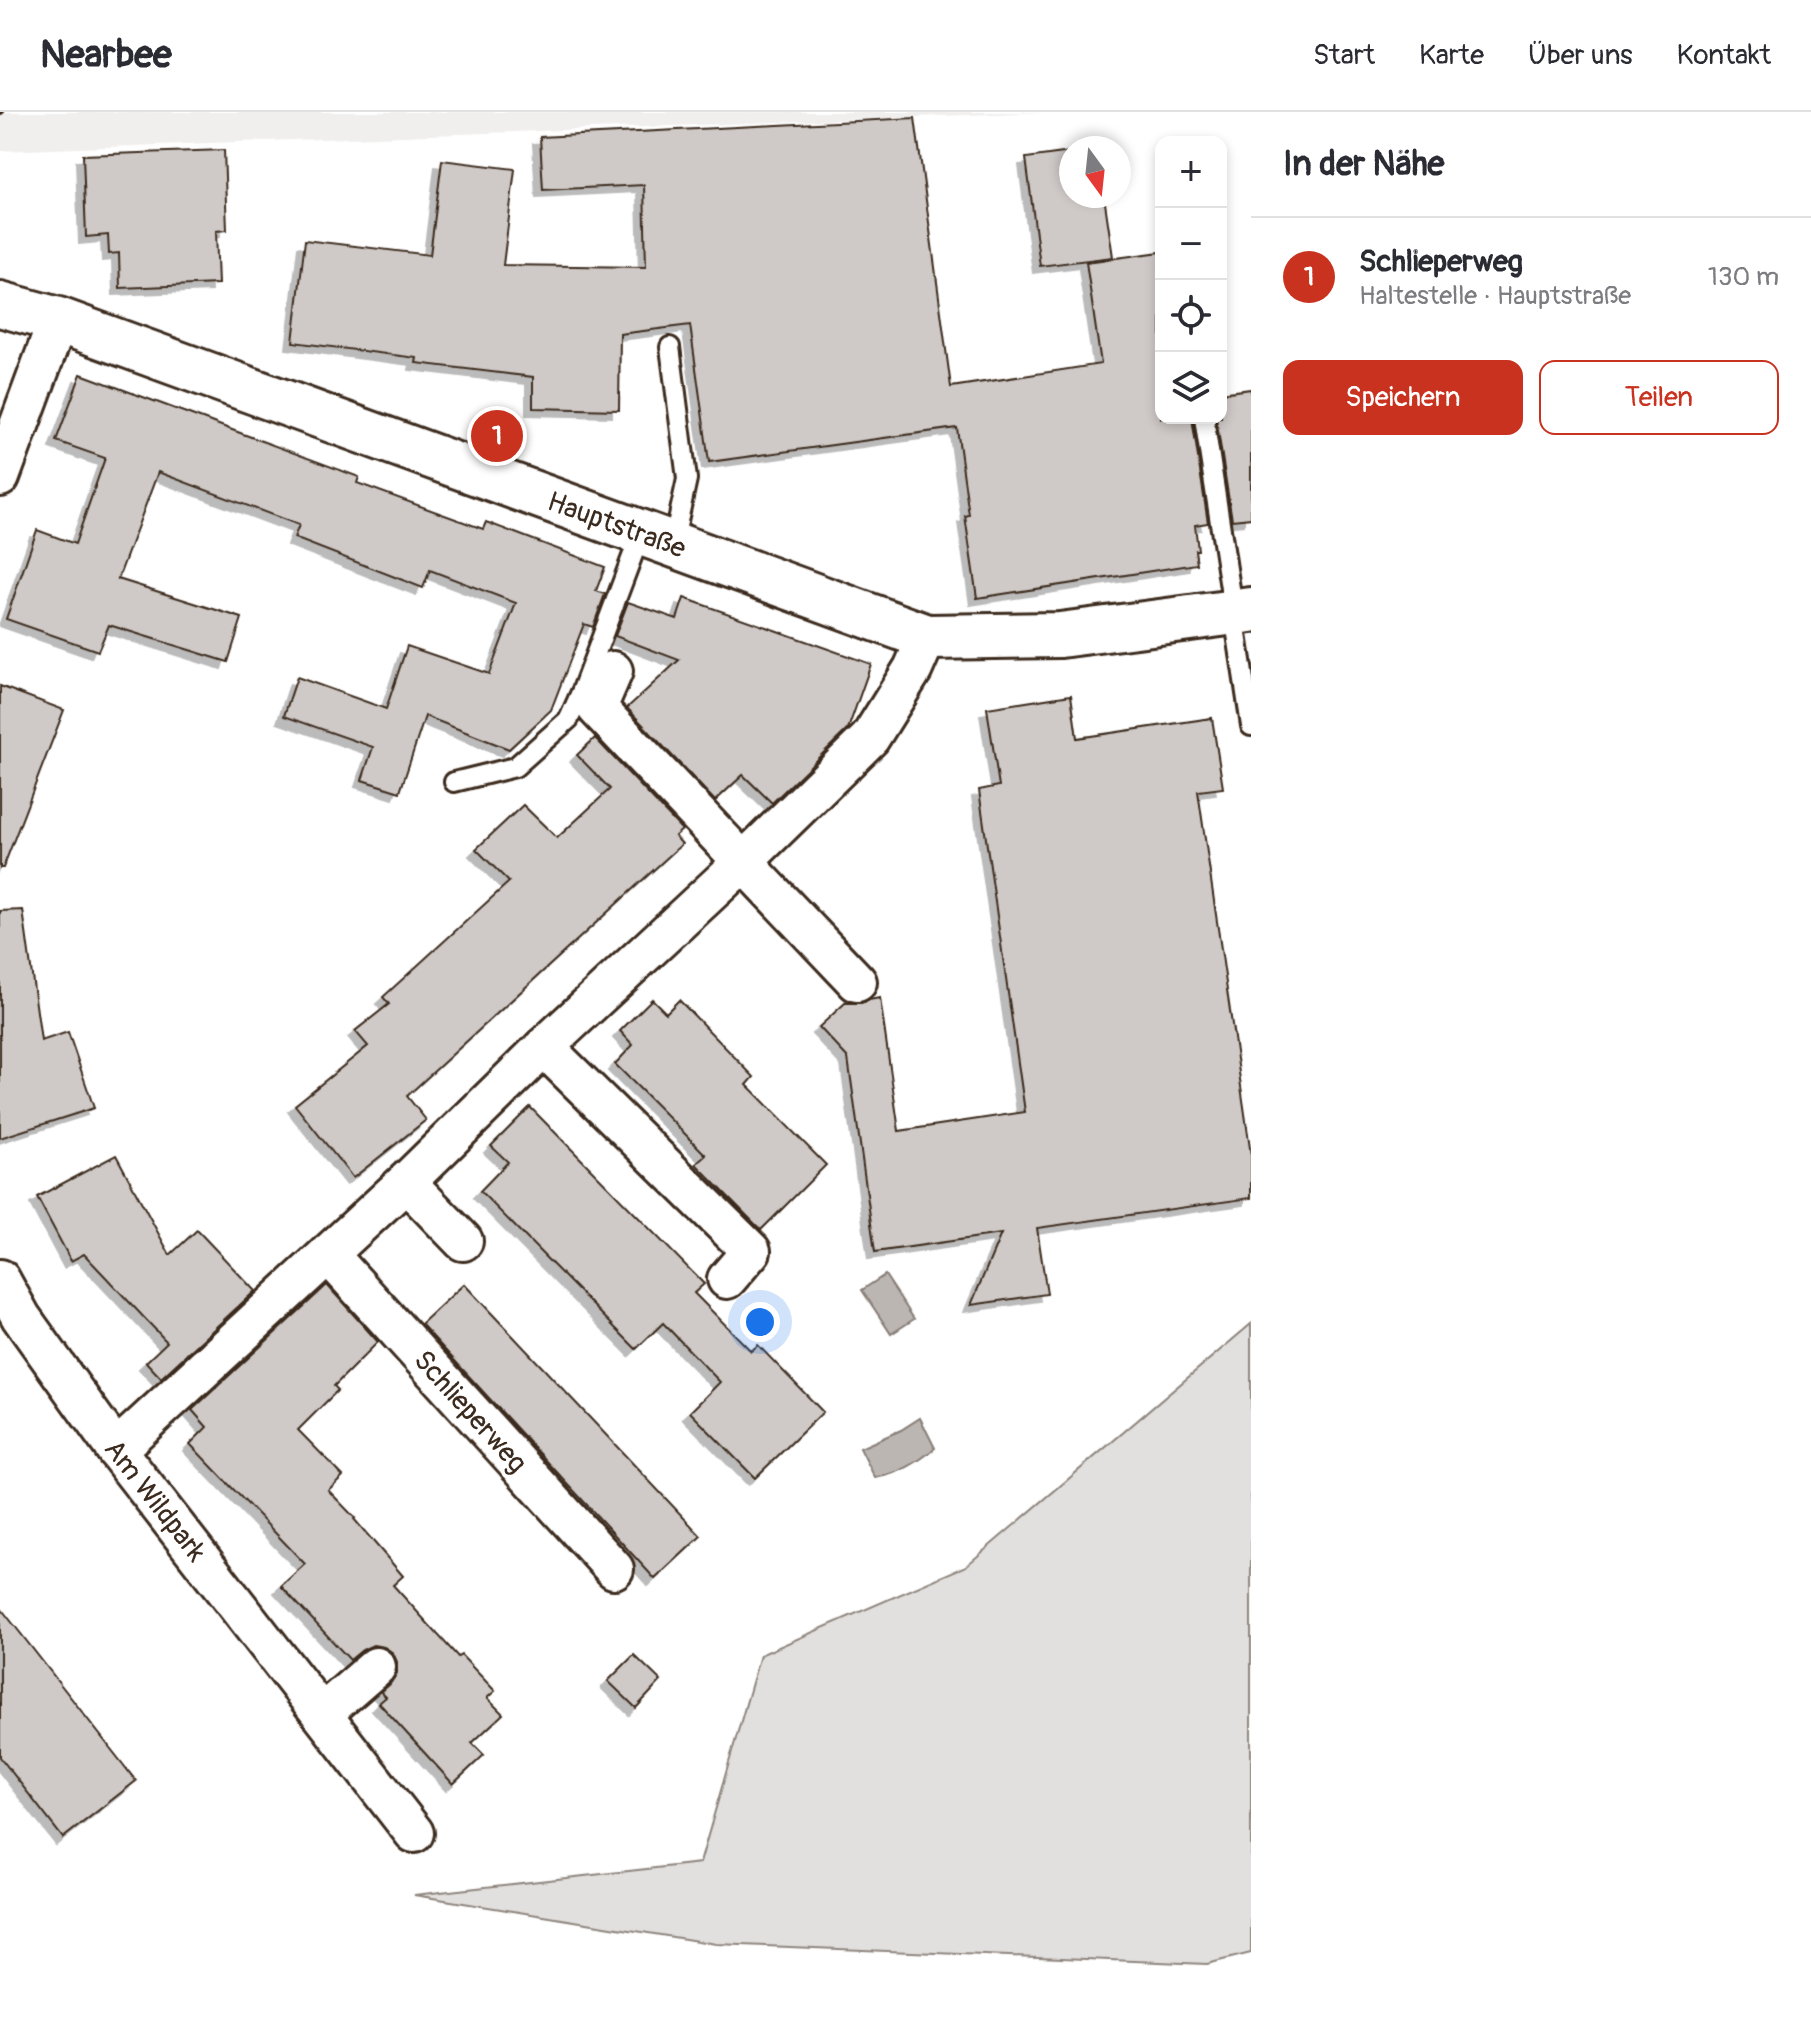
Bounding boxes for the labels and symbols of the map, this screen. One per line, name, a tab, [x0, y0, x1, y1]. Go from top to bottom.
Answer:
north arrow	[1059, 136, 1131, 208]
pin: 1	[471, 406, 523, 466]
street label: Hauptstraße	[543, 484, 691, 567]
your location	[740, 1302, 780, 1342]
street label: Schlieperweg	[406, 1343, 534, 1481]
street label: Am Wildpark	[96, 1433, 214, 1569]

